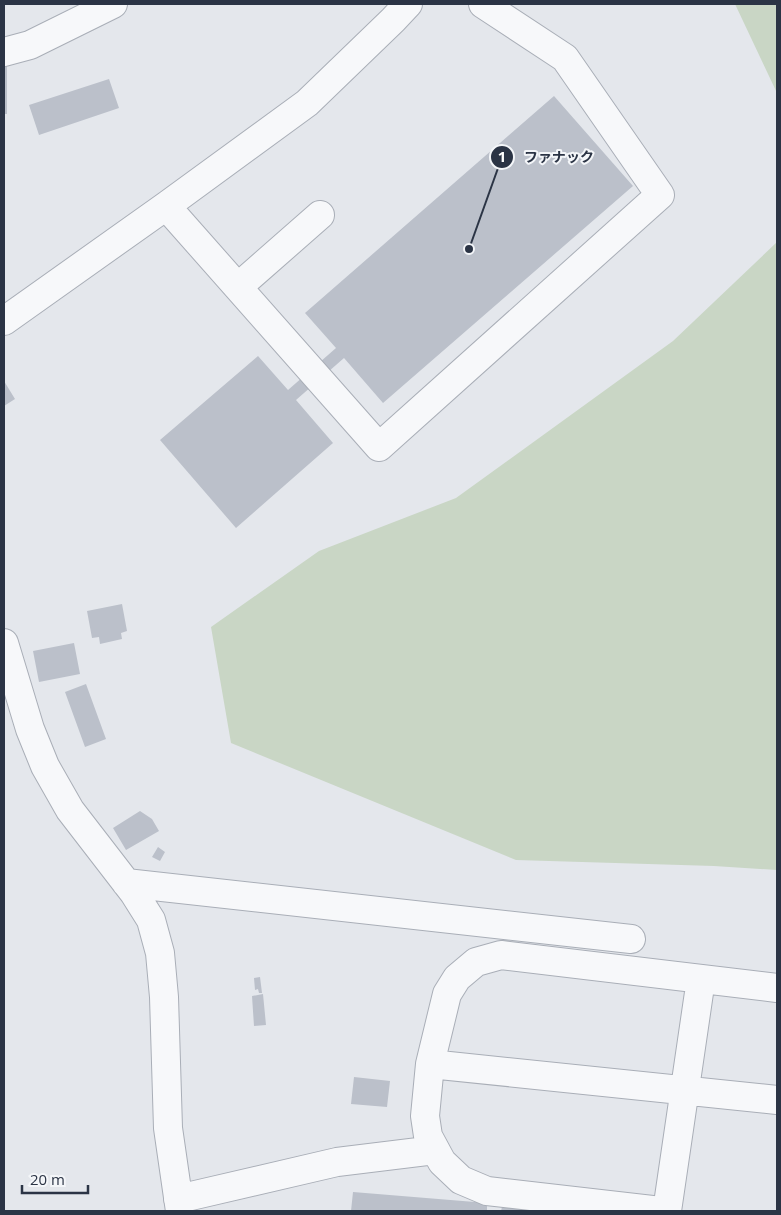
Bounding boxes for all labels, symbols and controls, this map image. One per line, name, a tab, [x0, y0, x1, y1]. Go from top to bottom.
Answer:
callout: ファナック	[489, 142, 604, 171]
text: 1	[498, 146, 506, 166]
text: ファナック	[524, 147, 594, 166]
scale bar	[22, 1162, 89, 1194]
text: 20 m	[30, 1169, 65, 1189]

